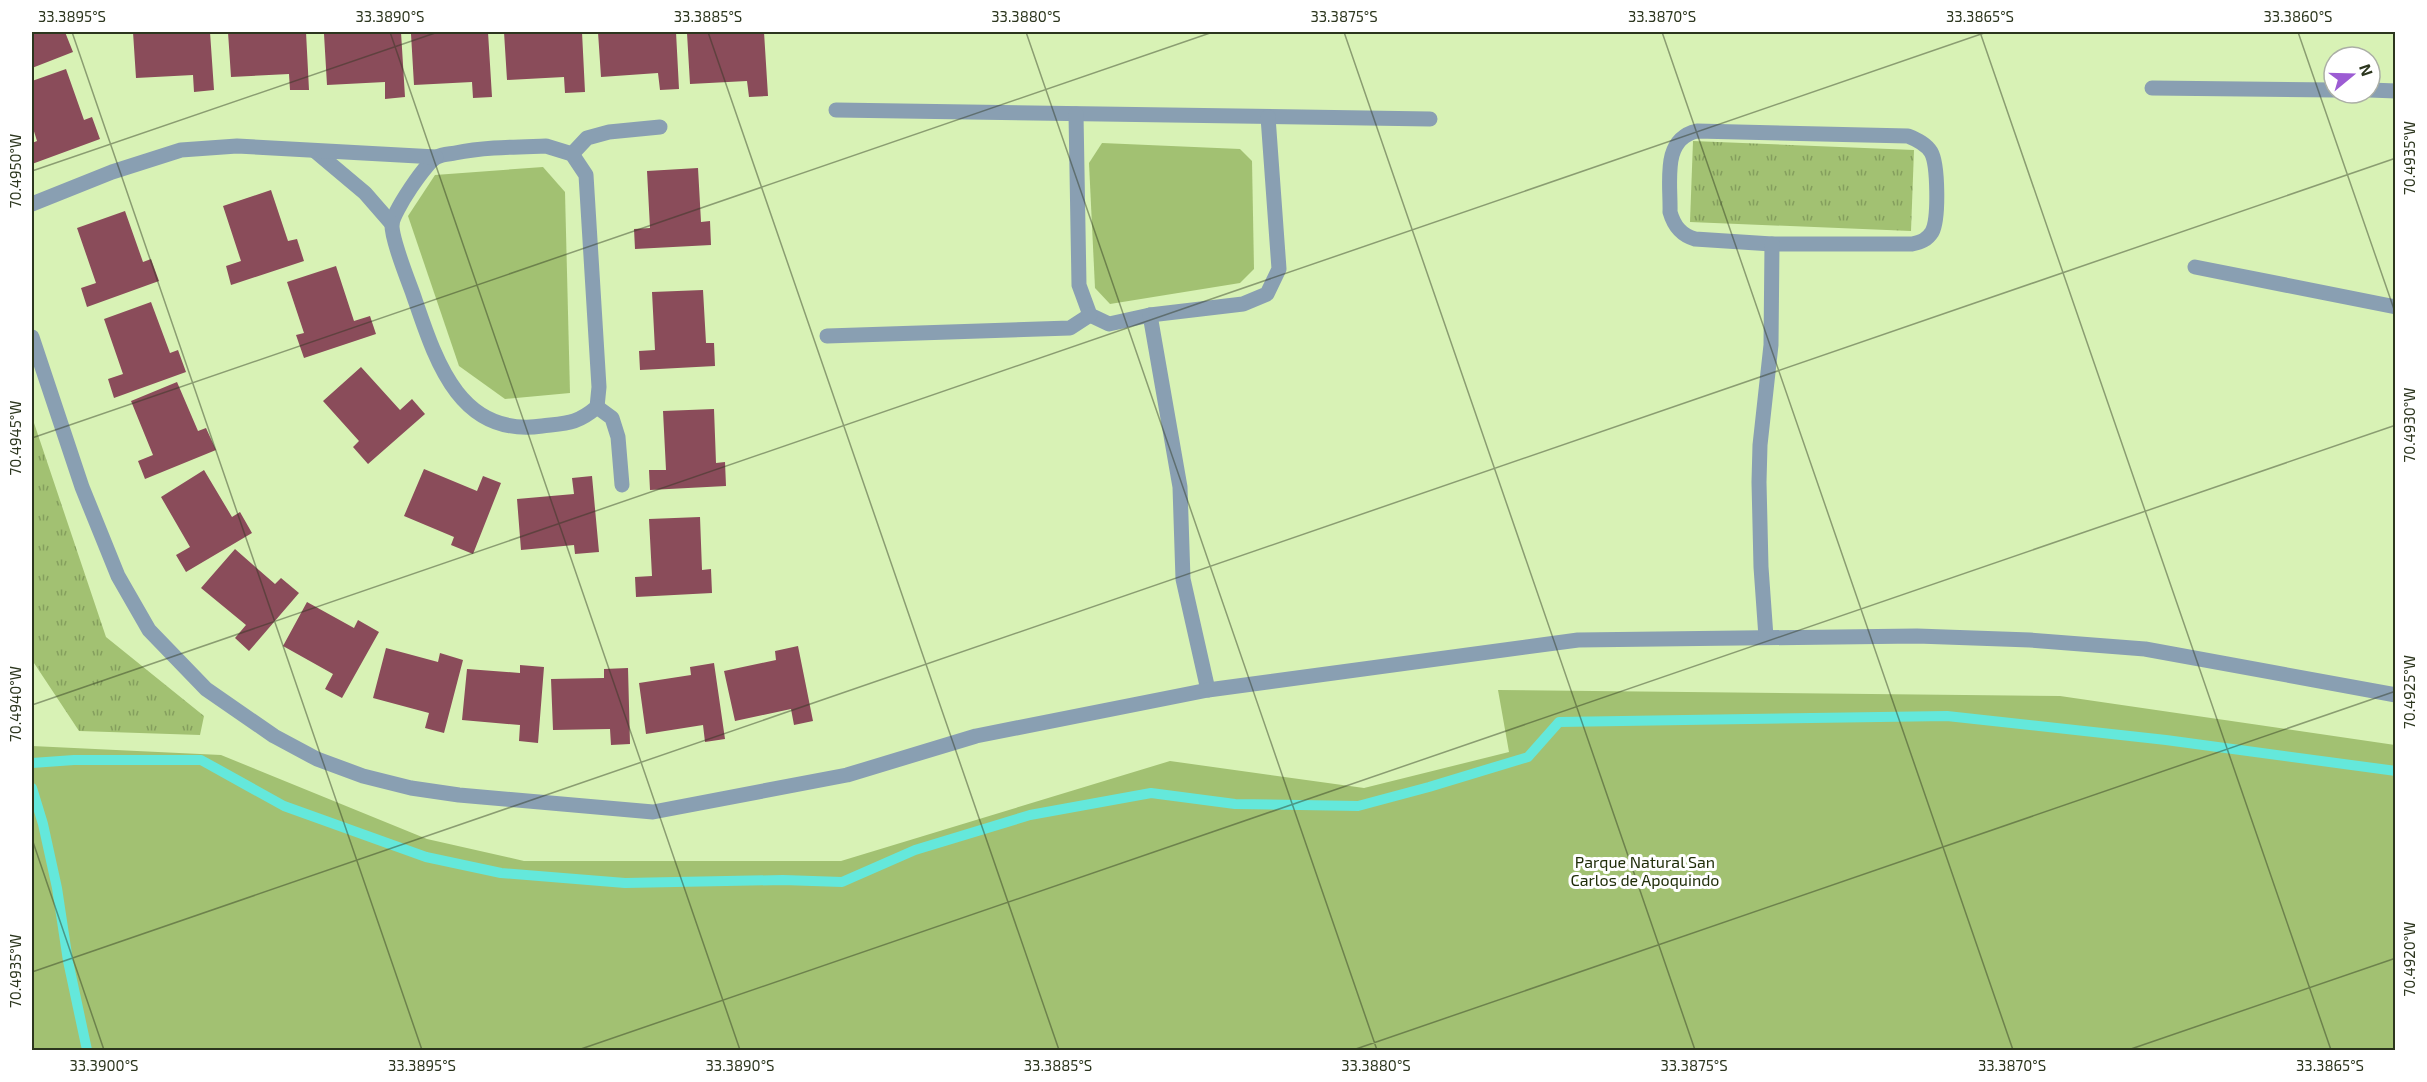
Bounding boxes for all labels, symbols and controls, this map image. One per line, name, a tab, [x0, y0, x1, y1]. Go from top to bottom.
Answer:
text: 33.3895°S	[38, 7, 106, 25]
text: 33.3890°S	[355, 7, 425, 25]
text: 33.3885°S	[674, 7, 742, 25]
text: 33.3880°S	[991, 7, 1061, 25]
text: 33.3875°S	[1310, 7, 1378, 25]
text: 33.3870°S	[1628, 7, 1696, 25]
text: 33.3865°S	[1946, 7, 2014, 25]
text: 33.3860°S	[2263, 7, 2333, 25]
north arrow	[2322, 45, 2382, 105]
text: N	[2356, 61, 2378, 79]
text: 70.4935°W	[2400, 121, 2418, 195]
text: 70.4950°W	[6, 134, 24, 208]
text: 70.4930°W	[2400, 388, 2418, 462]
text: 70.4945°W	[6, 401, 24, 475]
text: 70.4925°W	[2400, 655, 2418, 729]
text: 70.4940°W	[6, 666, 24, 742]
park label: Parque Natural San Carlos de Apoquindo	[1571, 852, 1719, 889]
text: 70.4920°W	[2400, 922, 2418, 996]
text: 70.4935°W	[6, 934, 24, 1008]
text: 33.3900°S	[70, 1056, 139, 1074]
text: 33.3895°S	[388, 1056, 456, 1074]
text: 33.3890°S	[705, 1056, 775, 1074]
text: 33.3885°S	[1024, 1056, 1092, 1074]
text: 33.3880°S	[1341, 1056, 1411, 1074]
text: 33.3875°S	[1660, 1056, 1728, 1074]
text: 33.3870°S	[1978, 1056, 2046, 1074]
text: 33.3865°S	[2296, 1056, 2364, 1074]

